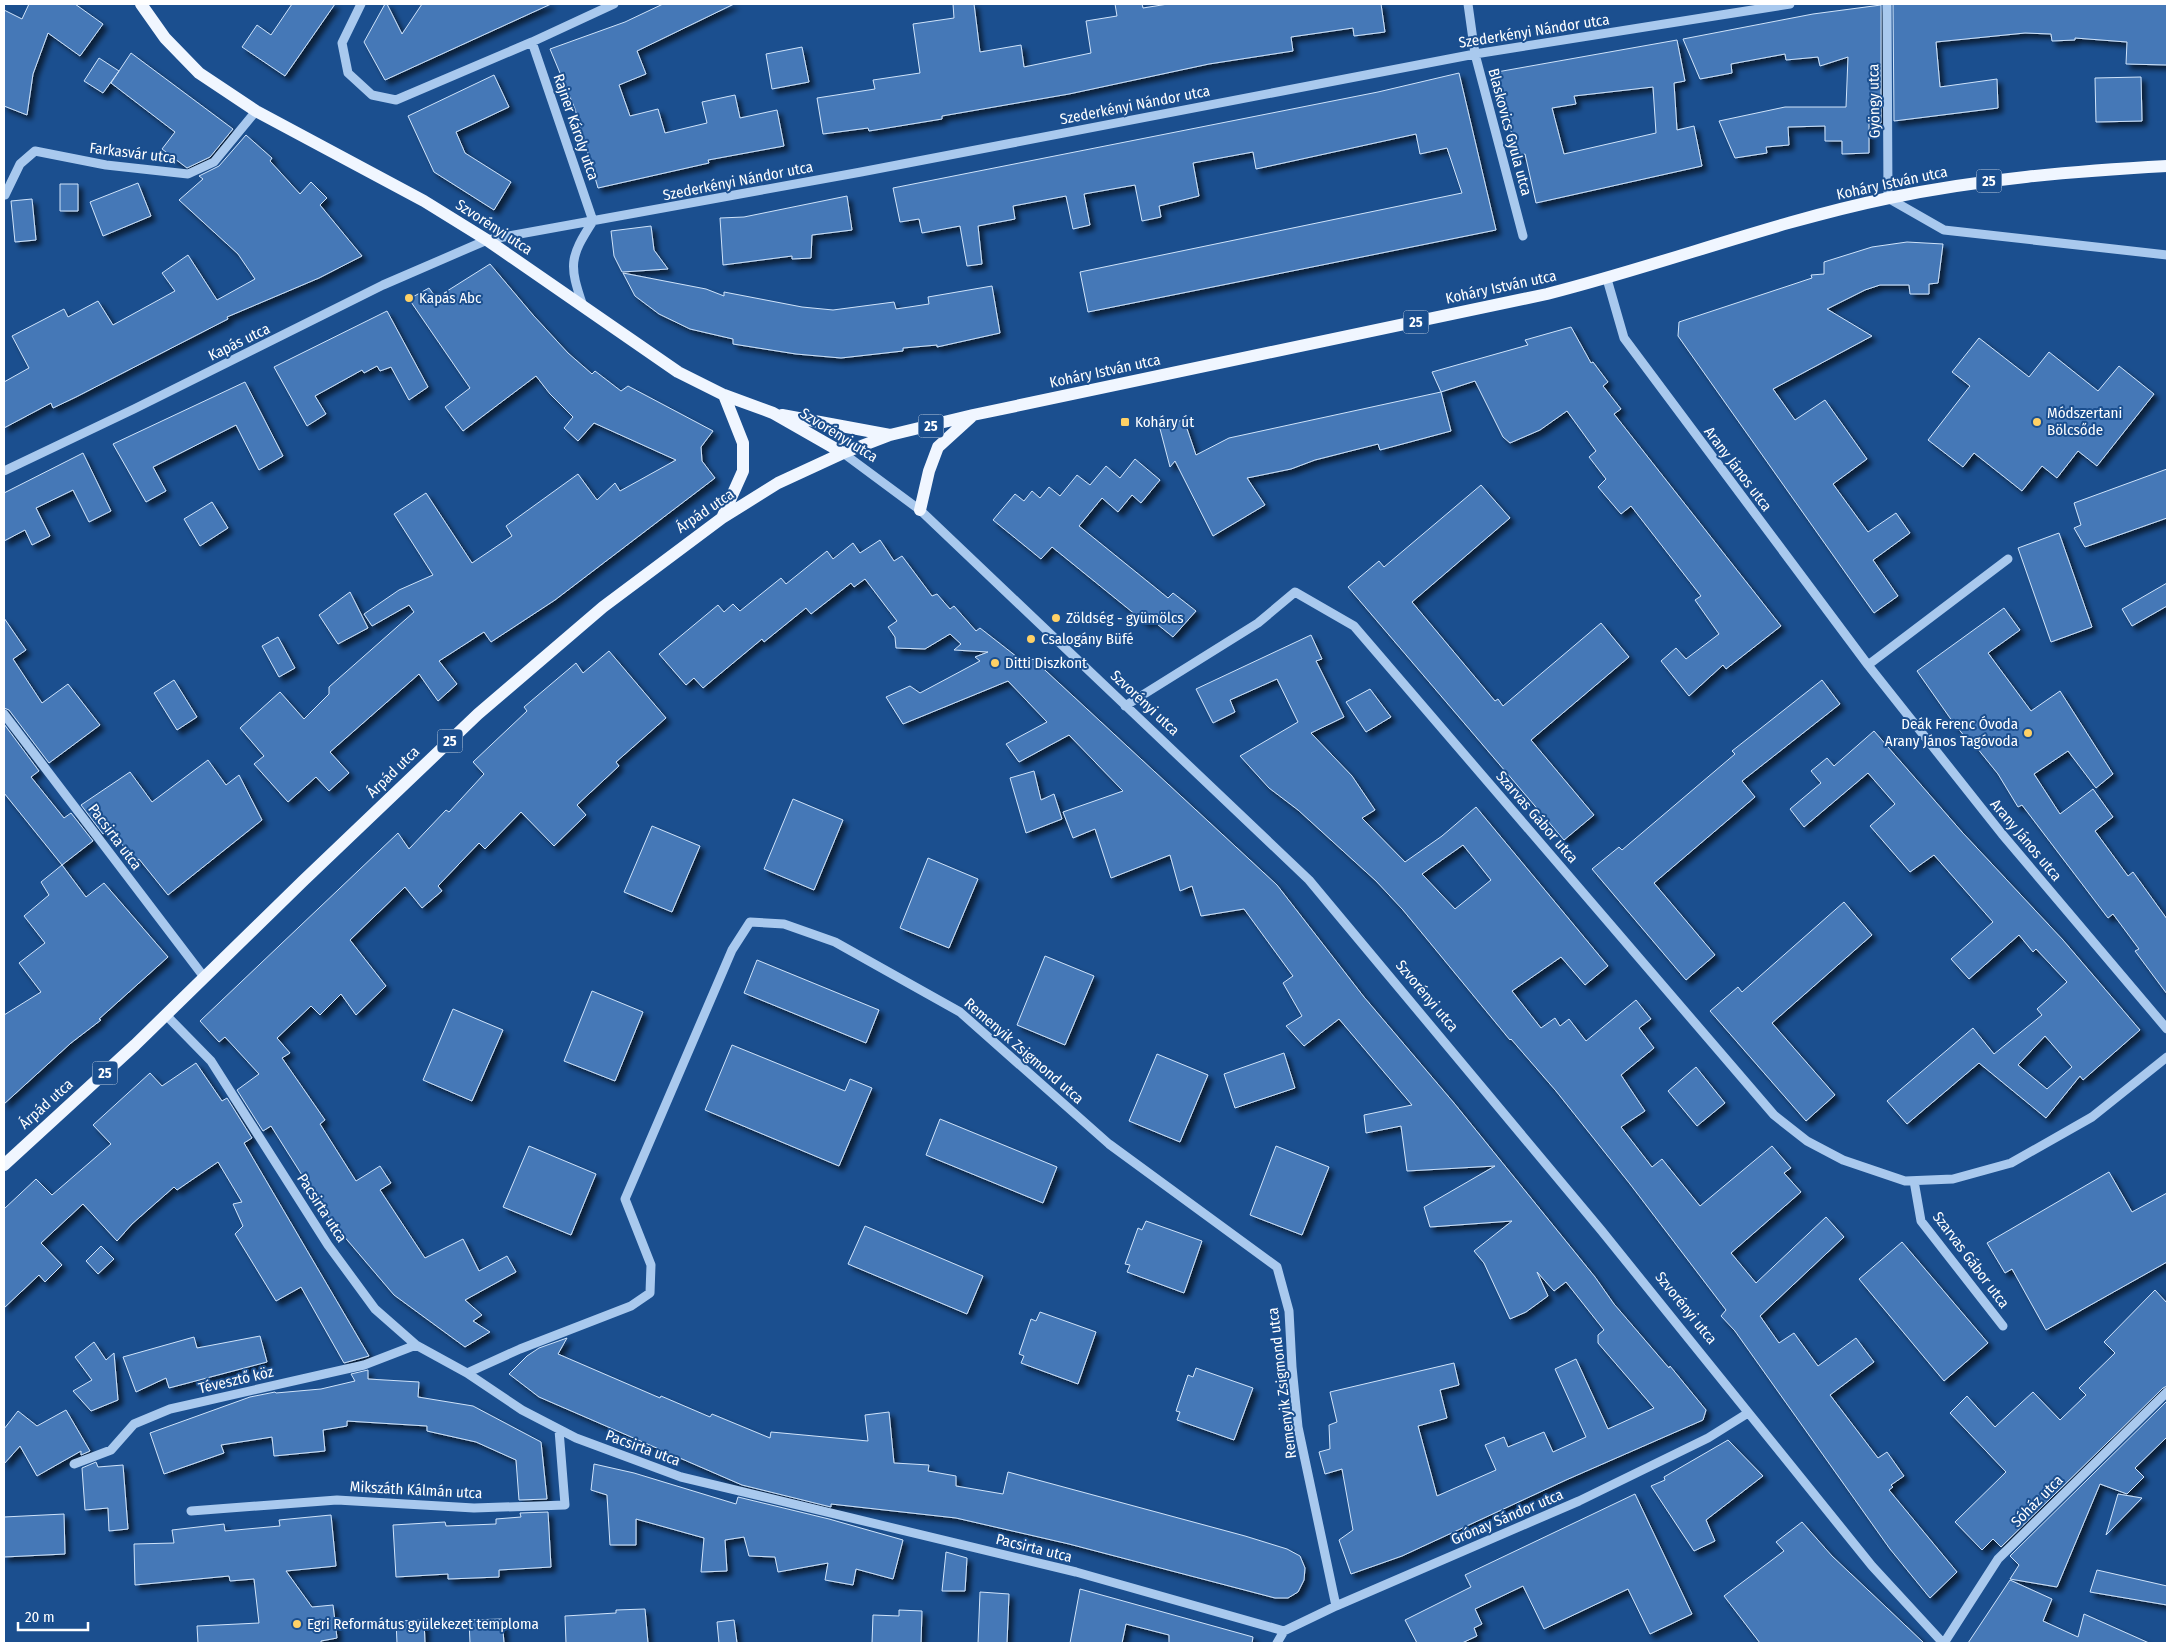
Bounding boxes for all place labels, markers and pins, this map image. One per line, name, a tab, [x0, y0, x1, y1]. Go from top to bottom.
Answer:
place label: Kapás Abc	[419, 289, 482, 307]
marker: Kapás Abc	[403, 292, 415, 304]
place label: Módszertani Bölcsőde	[2047, 404, 2122, 439]
place label: Koháry út	[1135, 413, 1194, 431]
marker: Koháry út	[1119, 416, 1131, 428]
marker: Módszertani Bölcsőde	[2031, 416, 2043, 428]
place label: Zöldség - gyümölcs	[1066, 609, 1184, 627]
marker: Zöldség - gyümölcs	[1050, 612, 1062, 624]
place label: Csalogány Büfé	[1041, 630, 1134, 648]
marker: Csalogány Büfé	[1025, 633, 1037, 645]
place label: Ditti Diszkont	[1005, 654, 1087, 672]
marker: Ditti Diszkont	[989, 657, 1001, 669]
place label: Deák Ferenc Óvoda Arany János Tagóvoda	[1885, 715, 2018, 750]
marker: Deák Ferenc Óvoda Arany János Tagóvoda	[2022, 727, 2034, 739]
place label: Egri Református gyülekezet temploma	[307, 1615, 539, 1633]
marker: Egri Református gyülekezet temploma	[291, 1618, 303, 1630]

